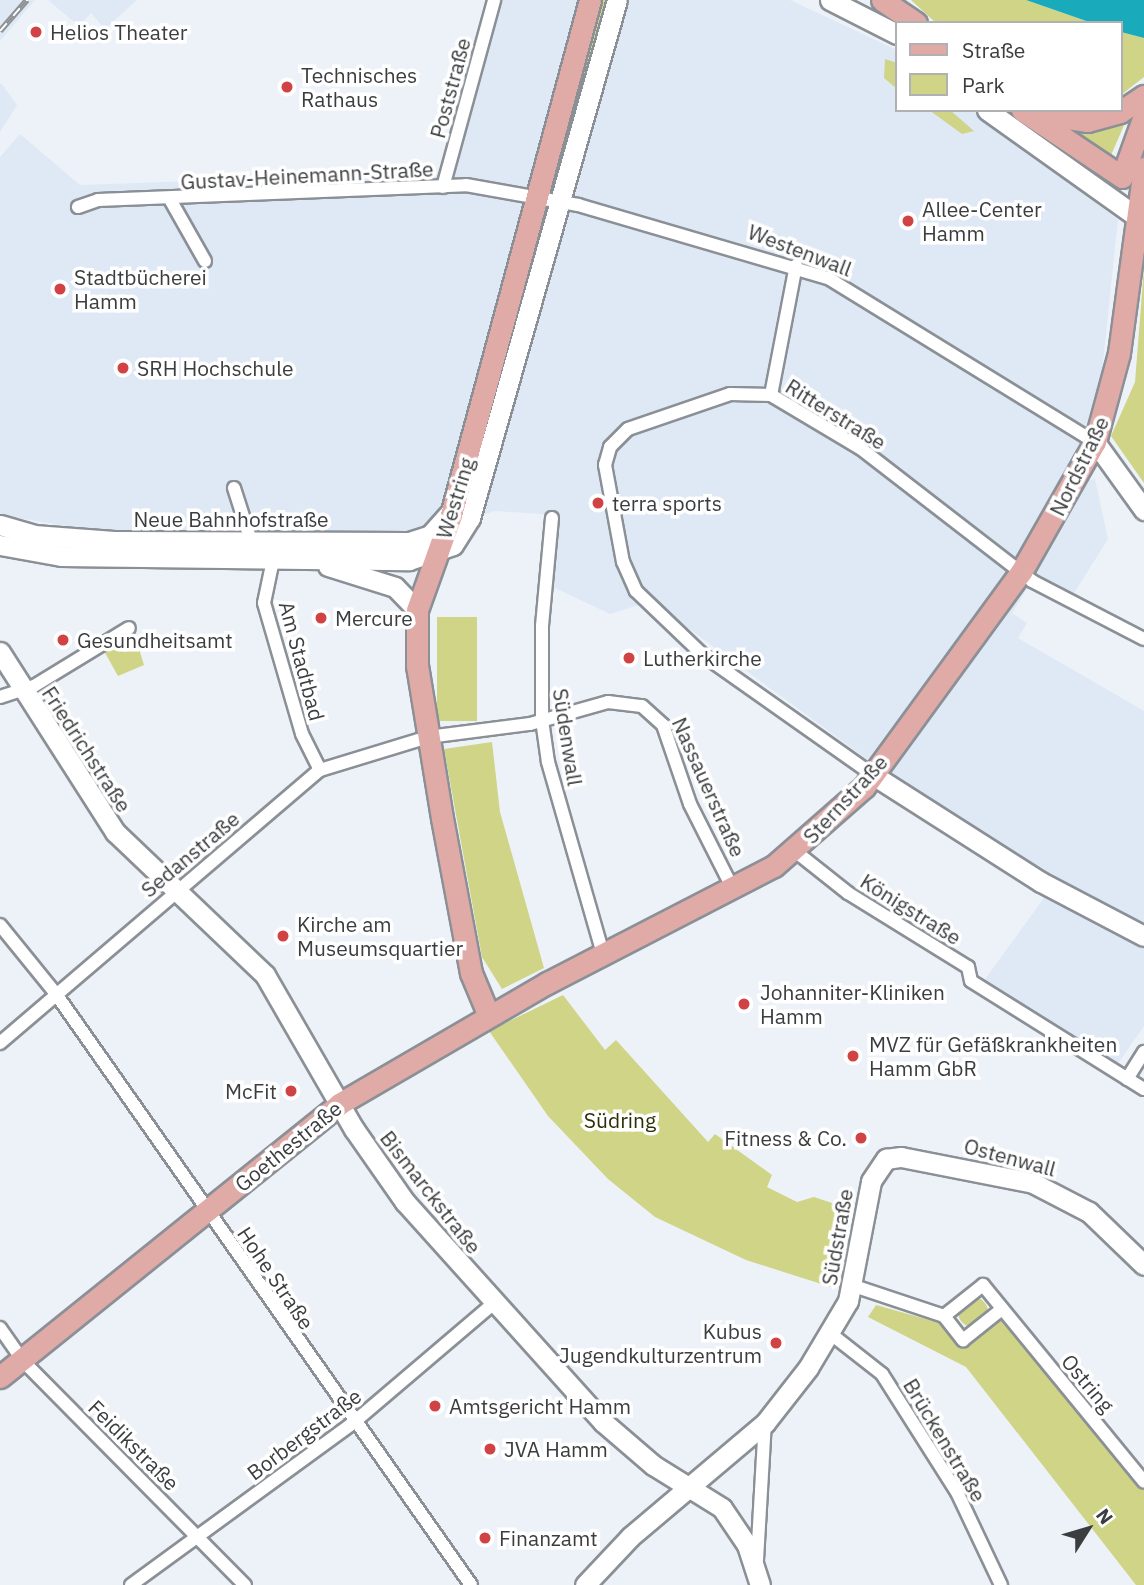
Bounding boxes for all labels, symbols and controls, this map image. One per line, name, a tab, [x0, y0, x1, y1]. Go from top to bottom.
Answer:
place label: Helios Theater	[50, 19, 187, 45]
legend	[895, 21, 1123, 112]
marker: Helios Theater	[28, 24, 44, 40]
street label: Poststraße	[425, 35, 475, 141]
text: Straße	[962, 36, 1025, 64]
place label: Technisches Rathaus	[301, 62, 417, 112]
text: Park	[962, 71, 1005, 99]
marker: Technisches Rathaus	[279, 79, 295, 95]
street label: Gustav-Heinemann-Straße	[180, 156, 434, 194]
place label: Allee-Center Hamm	[922, 196, 1042, 246]
marker: Allee-Center Hamm	[900, 213, 916, 229]
street label: Westenwall	[745, 219, 855, 281]
place label: Stadtbücherei Hamm	[74, 264, 207, 314]
marker: Stadtbücherei Hamm	[52, 281, 68, 297]
place label: SRH Hochschule	[137, 355, 293, 381]
marker: SRH Hochschule	[115, 360, 131, 376]
street label: Ritterstraße	[781, 373, 891, 455]
street label: Nordstraße	[1044, 412, 1114, 520]
street label: Westring	[431, 454, 479, 542]
place label: terra sports	[612, 490, 722, 516]
marker: terra sports	[590, 495, 606, 511]
street label: Neue Bahnhofstraße	[133, 506, 329, 532]
street label: Am Stadtbad	[274, 598, 330, 724]
place label: Mercure	[335, 605, 413, 631]
marker: Mercure	[313, 610, 329, 626]
place label: Gesundheitsamt	[77, 627, 233, 653]
marker: Gesundheitsamt	[55, 632, 71, 648]
place label: Lutherkirche	[643, 645, 762, 671]
marker: Lutherkirche	[621, 650, 637, 666]
street label: Friedrichstraße	[37, 681, 137, 817]
street label: Südenwall	[548, 687, 588, 787]
street label: Nassauerstraße	[667, 713, 751, 861]
street label: Sternstraße	[798, 749, 892, 849]
street label: Sedanstraße	[136, 806, 244, 902]
street label: Königstraße	[856, 868, 966, 950]
place label: Kirche am Museumsquartier	[297, 911, 463, 961]
marker: Kirche am Museumsquartier	[275, 928, 291, 944]
place label: Johanniter-Kliniken Hamm	[760, 979, 945, 1029]
marker: Johanniter-Kliniken Hamm	[734, 994, 754, 1014]
place label: MVZ für Gefäßkrankheiten Hamm GbR	[869, 1031, 1117, 1081]
marker: MVZ für Gefäßkrankheiten Hamm GbR	[843, 1046, 863, 1066]
place label: McFit	[225, 1078, 277, 1104]
marker: McFit	[283, 1083, 299, 1099]
street label: Goethestraße	[230, 1095, 346, 1197]
park label: Südring	[584, 1107, 656, 1133]
place label: Fitness & Co.	[724, 1125, 847, 1151]
street label: Bismarckstraße	[375, 1126, 487, 1258]
marker: Fitness & Co.	[853, 1130, 869, 1146]
street label: Ostenwall	[961, 1133, 1059, 1181]
street label: Südstraße	[816, 1187, 858, 1287]
street label: Hohe Straße	[232, 1222, 320, 1334]
place label: Kubus Jugendkulturzentrum	[559, 1318, 762, 1368]
marker: Kubus Jugendkulturzentrum	[768, 1335, 784, 1351]
street label: Ostring	[1056, 1349, 1120, 1417]
street label: Brückenstraße	[898, 1374, 992, 1506]
street label: Borbergstraße	[242, 1383, 366, 1485]
place label: Amtsgericht Hamm	[449, 1393, 631, 1419]
street label: Feidikstraße	[84, 1395, 184, 1495]
marker: Amtsgericht Hamm	[427, 1398, 443, 1414]
place label: JVA Hamm	[504, 1436, 608, 1462]
marker: JVA Hamm	[482, 1441, 498, 1457]
north arrow	[1053, 1494, 1123, 1564]
text: N	[1091, 1504, 1118, 1529]
place label: Finanzamt	[499, 1525, 598, 1551]
marker: Finanzamt	[477, 1530, 493, 1546]

